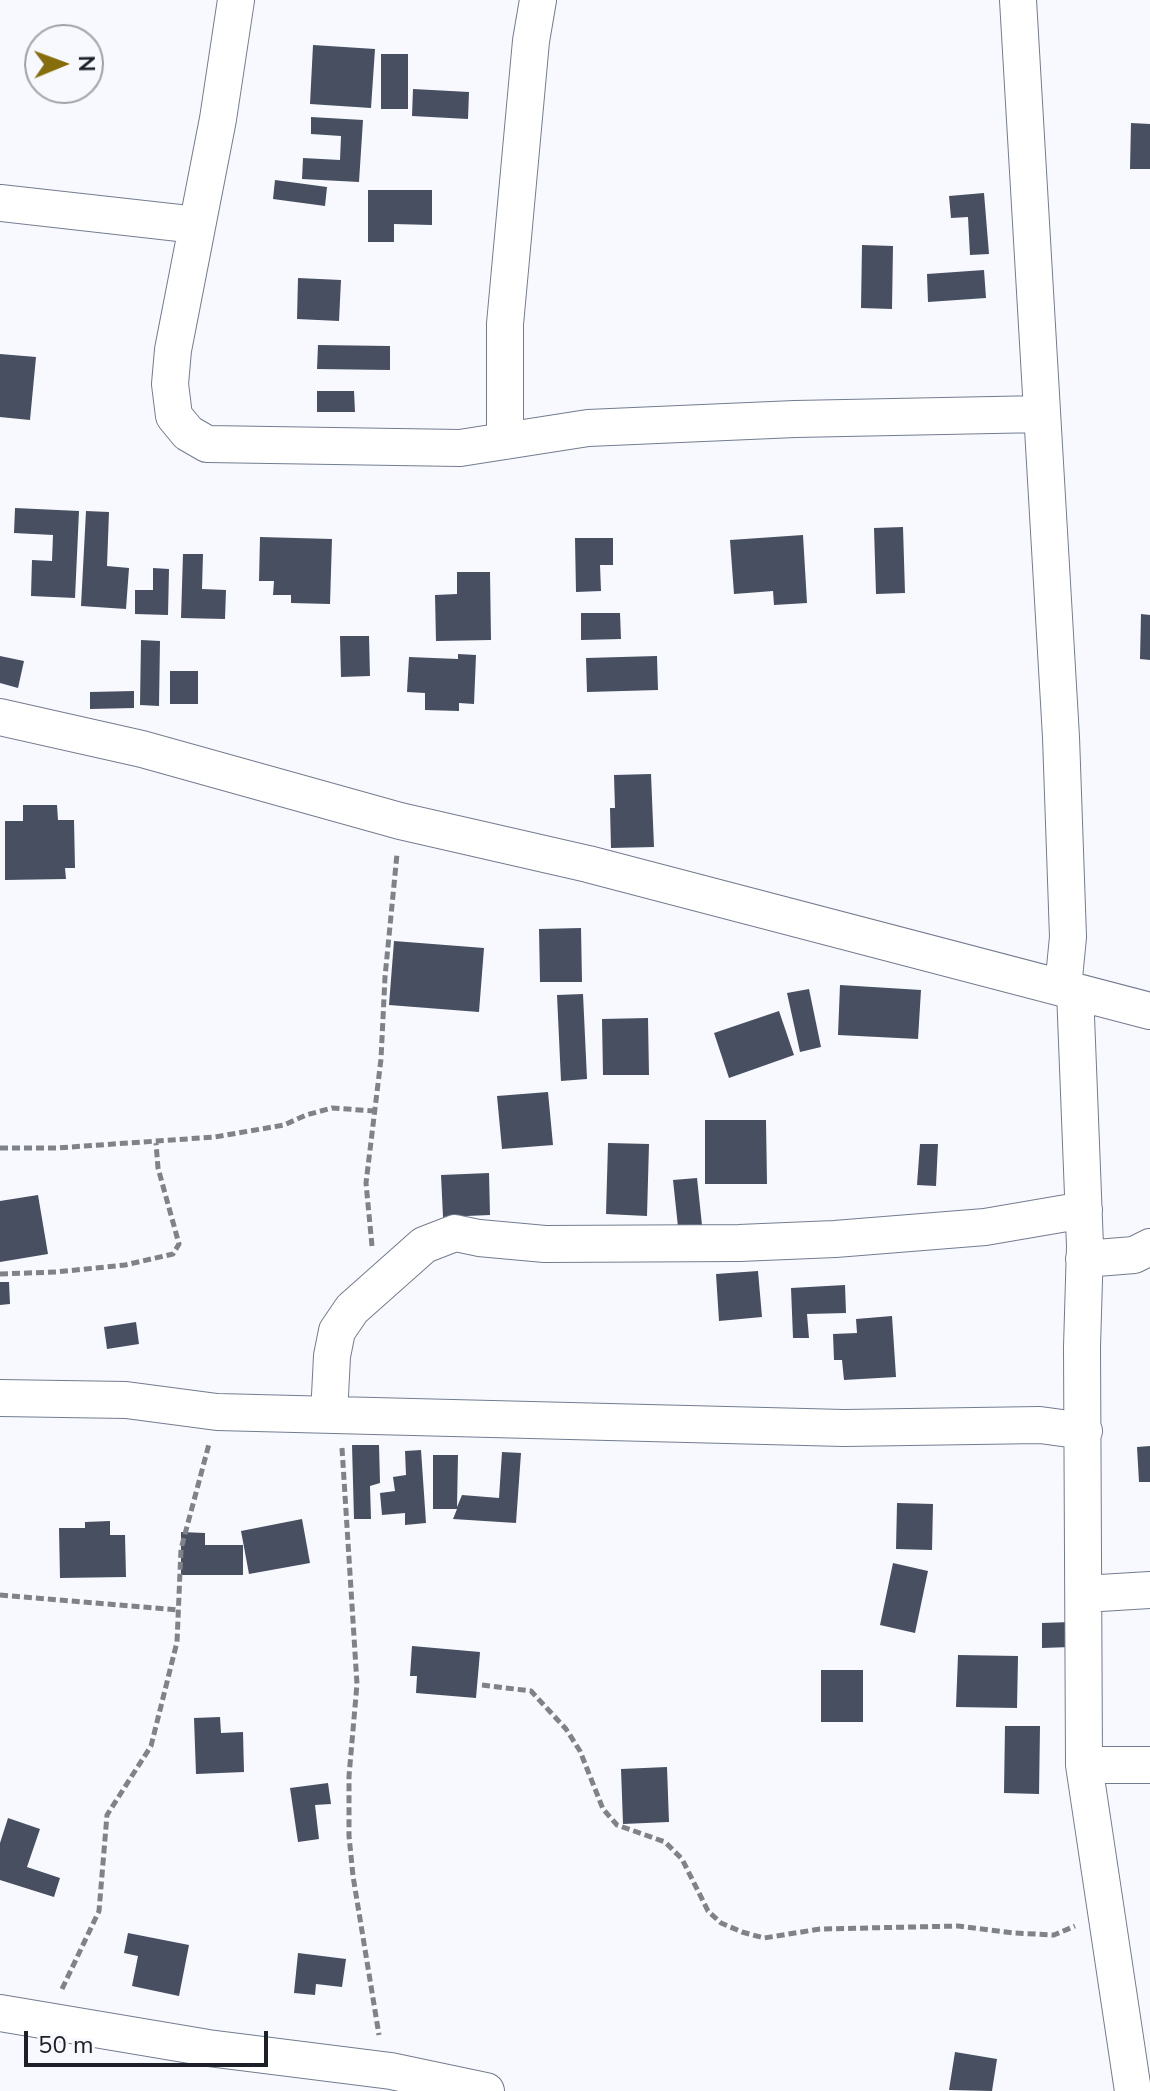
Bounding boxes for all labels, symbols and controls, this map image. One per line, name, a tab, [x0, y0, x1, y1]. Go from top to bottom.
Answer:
north arrow	[24, 24, 104, 104]
text: N	[71, 55, 101, 72]
scale bar	[28, 2015, 272, 2065]
text: 50 m	[38, 2029, 94, 2061]

